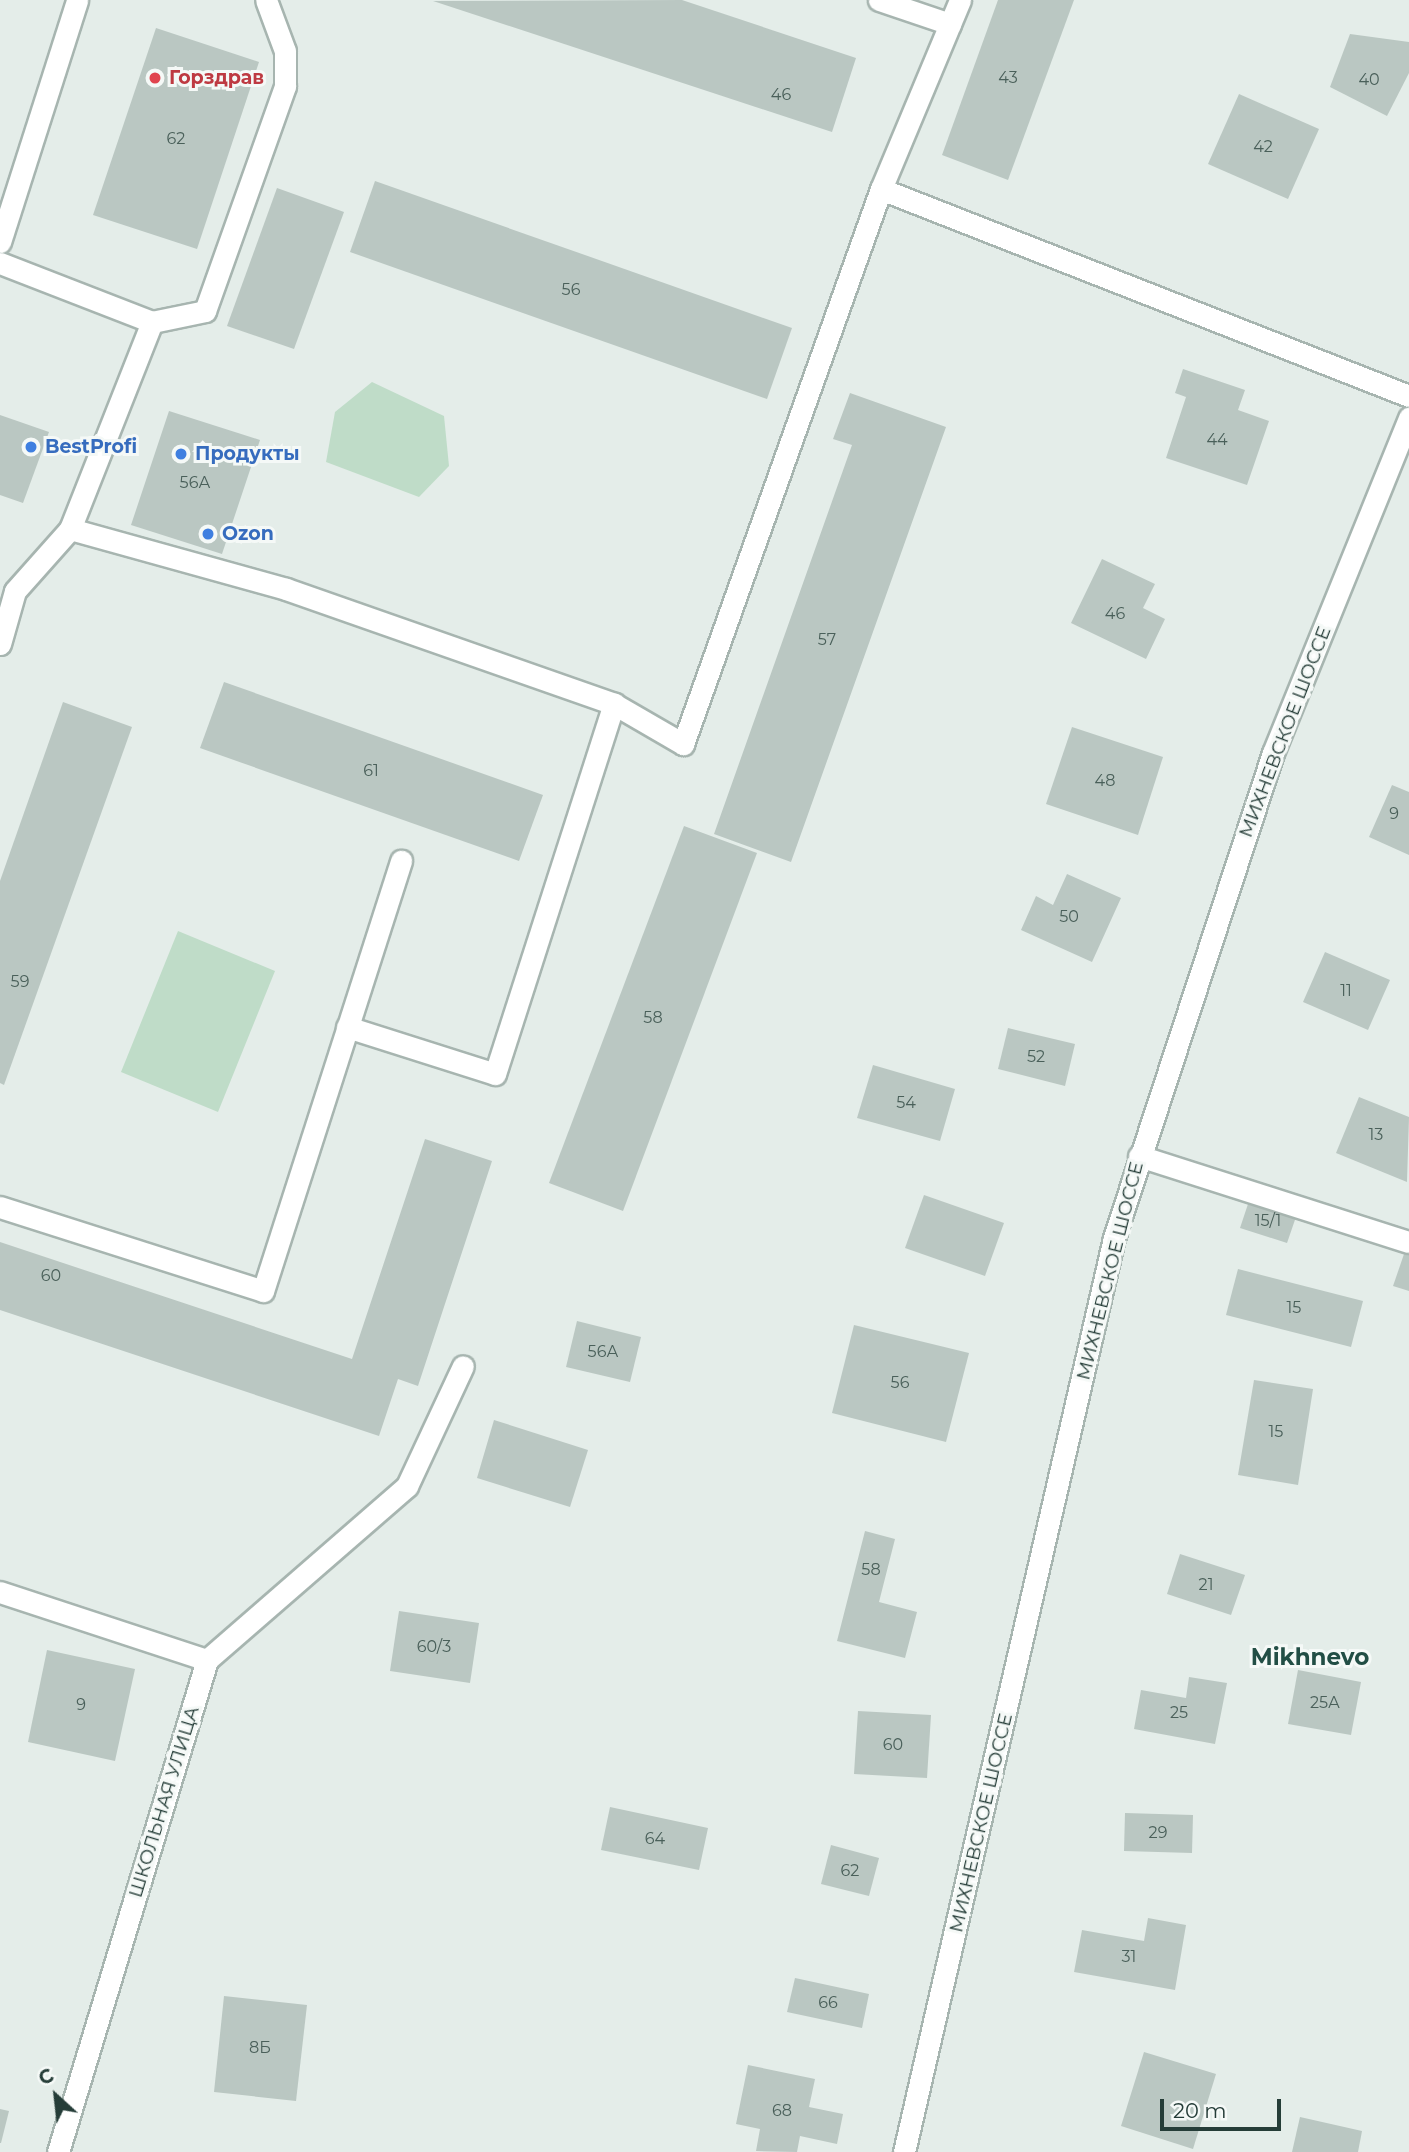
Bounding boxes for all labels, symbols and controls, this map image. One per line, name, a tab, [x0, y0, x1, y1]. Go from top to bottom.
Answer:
place label: Горздрав	[169, 67, 264, 89]
house number: 43	[998, 68, 1018, 88]
marker: Горздрав	[147, 70, 163, 86]
house number: 40	[1358, 70, 1380, 90]
house number: 46	[771, 85, 791, 105]
house number: 62	[167, 129, 185, 149]
house number: 42	[1253, 137, 1273, 157]
house number: 56	[562, 280, 580, 300]
house number: 44	[1206, 430, 1228, 450]
place label: BestProfi	[45, 436, 137, 458]
marker: BestProfi	[23, 439, 39, 455]
place label: Продукты	[195, 443, 299, 465]
marker: Продукты	[173, 446, 189, 462]
house number: 56А	[180, 473, 210, 493]
place label: Ozon	[222, 523, 274, 545]
marker: Ozon	[200, 526, 216, 542]
house number: 46	[1105, 604, 1125, 624]
street label: МИХНЕВСКОЕ ШОССЕ	[1234, 623, 1336, 841]
house number: 57	[818, 630, 836, 650]
house number: 61	[363, 761, 379, 781]
house number: 48	[1095, 771, 1115, 791]
house number: 9	[1389, 804, 1399, 824]
house number: 50	[1059, 907, 1079, 927]
house number: 59	[11, 972, 29, 992]
house number: 11	[1340, 981, 1352, 1001]
house number: 58	[643, 1008, 663, 1028]
house number: 52	[1027, 1047, 1045, 1067]
house number: 54	[896, 1093, 916, 1113]
house number: 13	[1369, 1125, 1383, 1145]
street label: МИХНЕВСКОЕ ШОССЕ	[1072, 1160, 1148, 1382]
house number: 15/1	[1255, 1211, 1281, 1231]
house number: 60	[41, 1266, 61, 1286]
house number: 15	[1287, 1298, 1301, 1318]
house number: 56А	[588, 1342, 618, 1362]
house number: 56	[891, 1373, 909, 1393]
house number: 15	[1269, 1422, 1283, 1442]
house number: 58	[861, 1560, 881, 1580]
house number: 21	[1199, 1575, 1213, 1595]
house number: 60/3	[417, 1637, 451, 1657]
district label: Mikhnevo	[1251, 1643, 1369, 1671]
house number: 25А	[1310, 1693, 1340, 1713]
house number: 9	[76, 1695, 86, 1715]
house number: 25	[1170, 1703, 1188, 1723]
street label: ШКОЛЬНАЯ УЛИЦА	[124, 1704, 204, 1900]
street label: МИХНЕВСКОЕ ШОССЕ	[945, 1711, 1017, 1935]
house number: 60	[883, 1735, 903, 1755]
house number: 29	[1149, 1823, 1167, 1843]
house number: 64	[645, 1829, 665, 1849]
house number: 62	[841, 1861, 859, 1881]
house number: 31	[1122, 1947, 1136, 1967]
house number: 66	[818, 1993, 838, 2013]
house number: 8Б	[249, 2038, 271, 2058]
north arrow	[21, 2061, 91, 2131]
text: С	[35, 2063, 58, 2090]
scale bar	[1164, 2086, 1285, 2130]
text: 20 m	[1173, 2098, 1227, 2123]
house number: 68	[772, 2101, 792, 2121]

